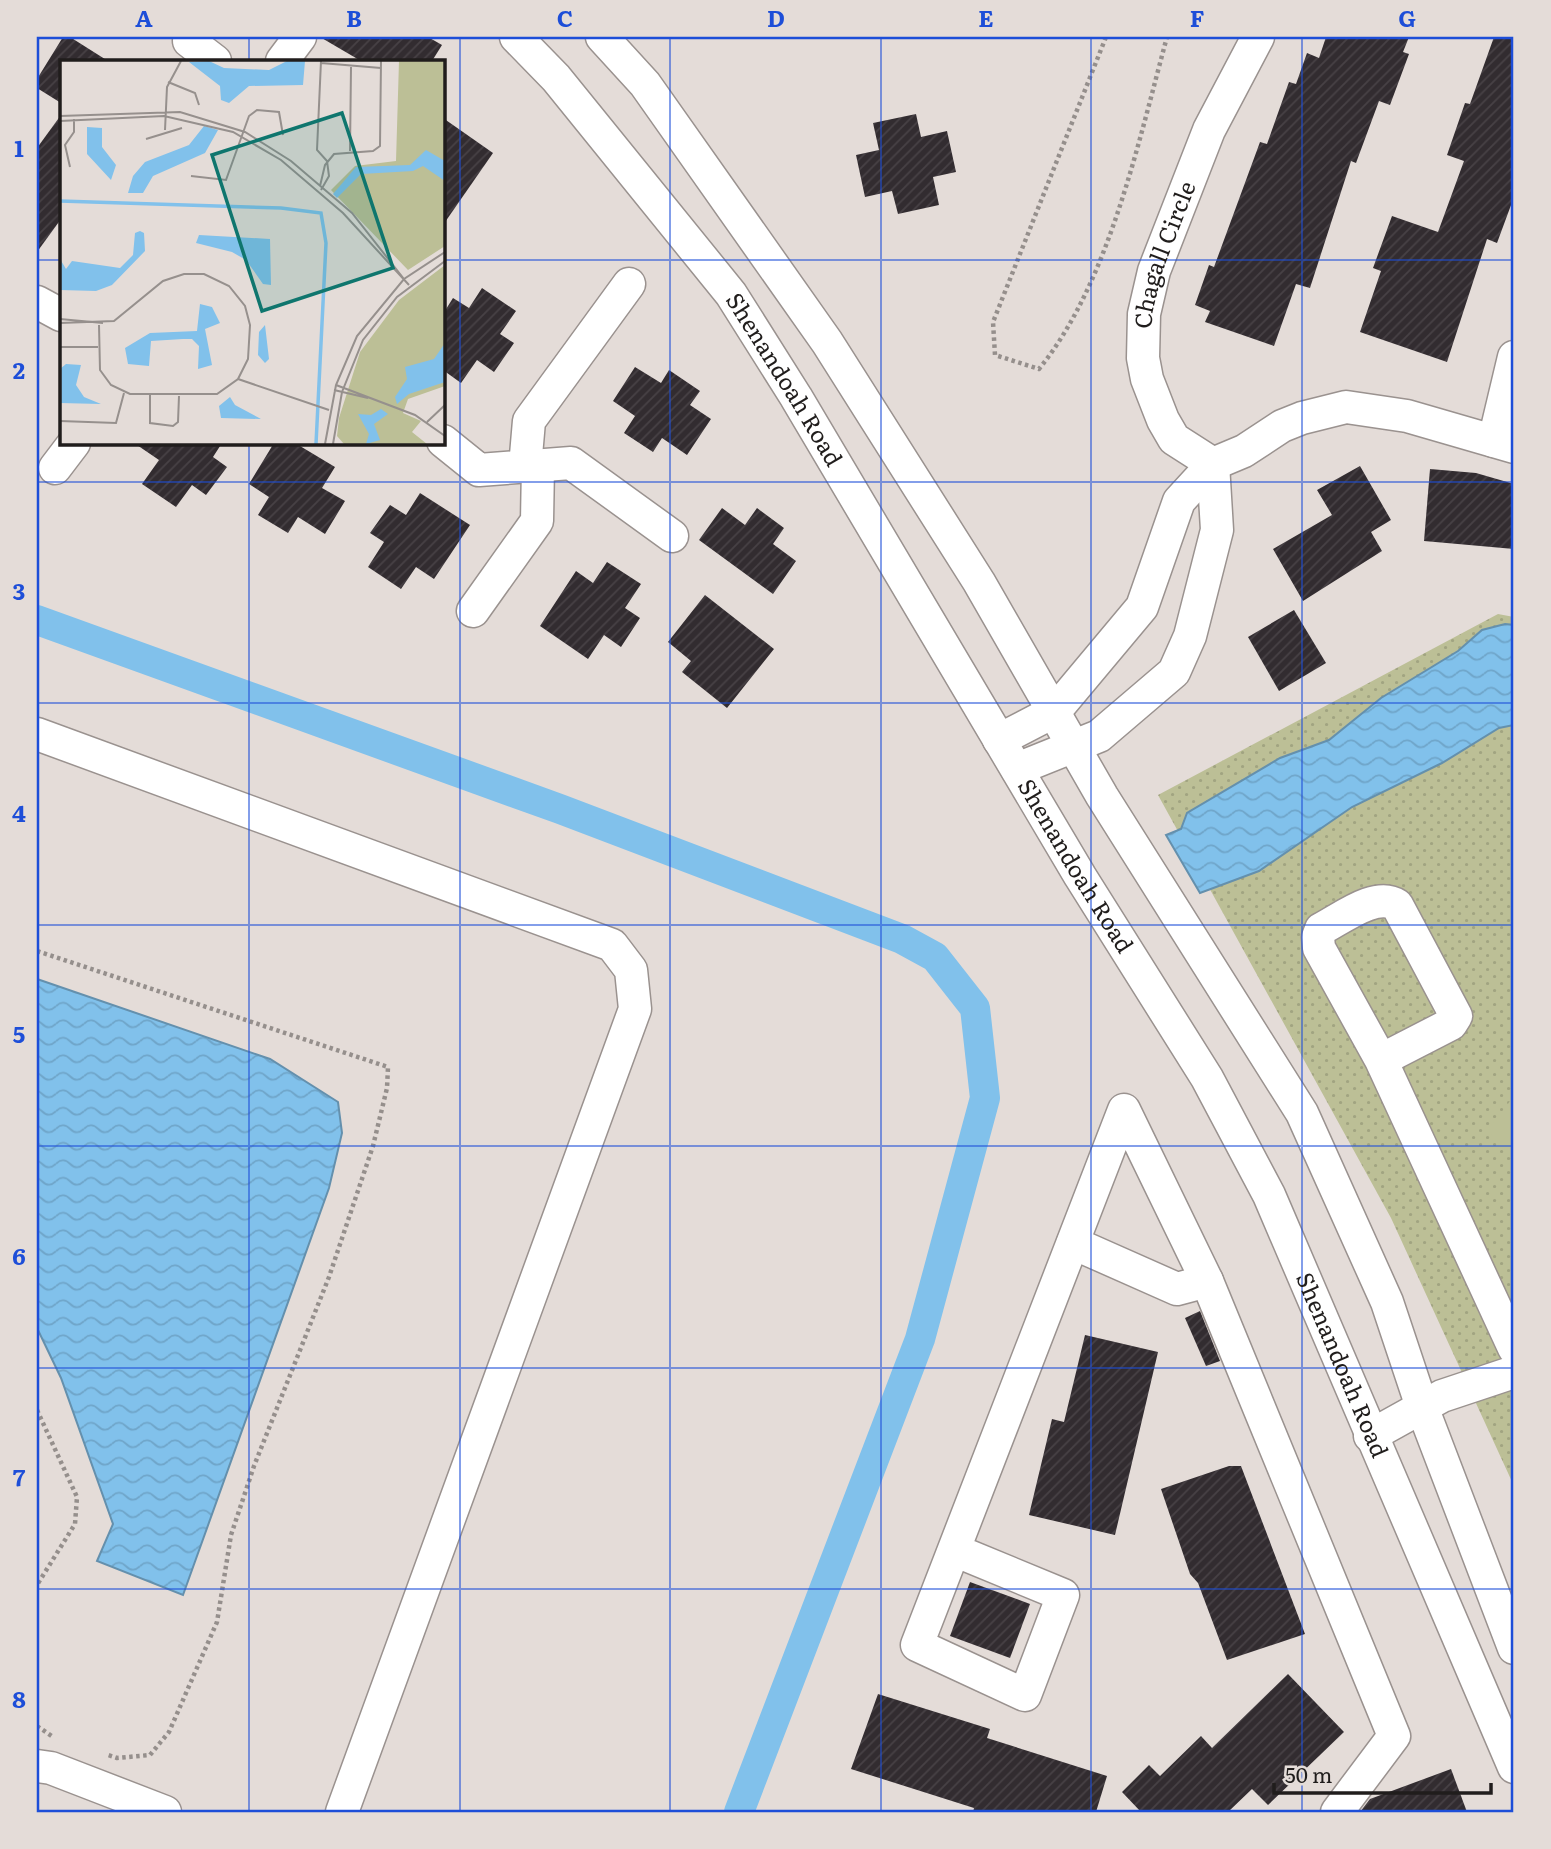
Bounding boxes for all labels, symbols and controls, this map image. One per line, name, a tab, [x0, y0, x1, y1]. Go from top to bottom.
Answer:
text: A	[135, 0, 153, 34]
text: B	[346, 0, 362, 34]
text: C	[557, 0, 573, 34]
text: D	[767, 0, 785, 34]
text: E	[978, 0, 994, 34]
text: F	[1190, 0, 1205, 34]
text: G	[1398, 0, 1416, 34]
inset map	[60, 60, 444, 444]
text: 1	[14, 130, 24, 164]
street label: Chagall Circle	[1125, 176, 1203, 329]
street label: Shenandoah Road	[719, 285, 852, 472]
text: 2	[13, 352, 25, 386]
text: 3	[13, 573, 25, 607]
street label: Shenandoah Road	[1011, 772, 1143, 959]
text: 4	[12, 795, 26, 829]
text: 5	[13, 1016, 25, 1050]
text: 6	[12, 1238, 26, 1272]
street label: Shenandoah Road	[1289, 1266, 1398, 1462]
text: 7	[13, 1459, 26, 1493]
text: 8	[12, 1681, 26, 1715]
scale bar	[1274, 1751, 1492, 1795]
text: 50 m	[1285, 1758, 1332, 1789]

